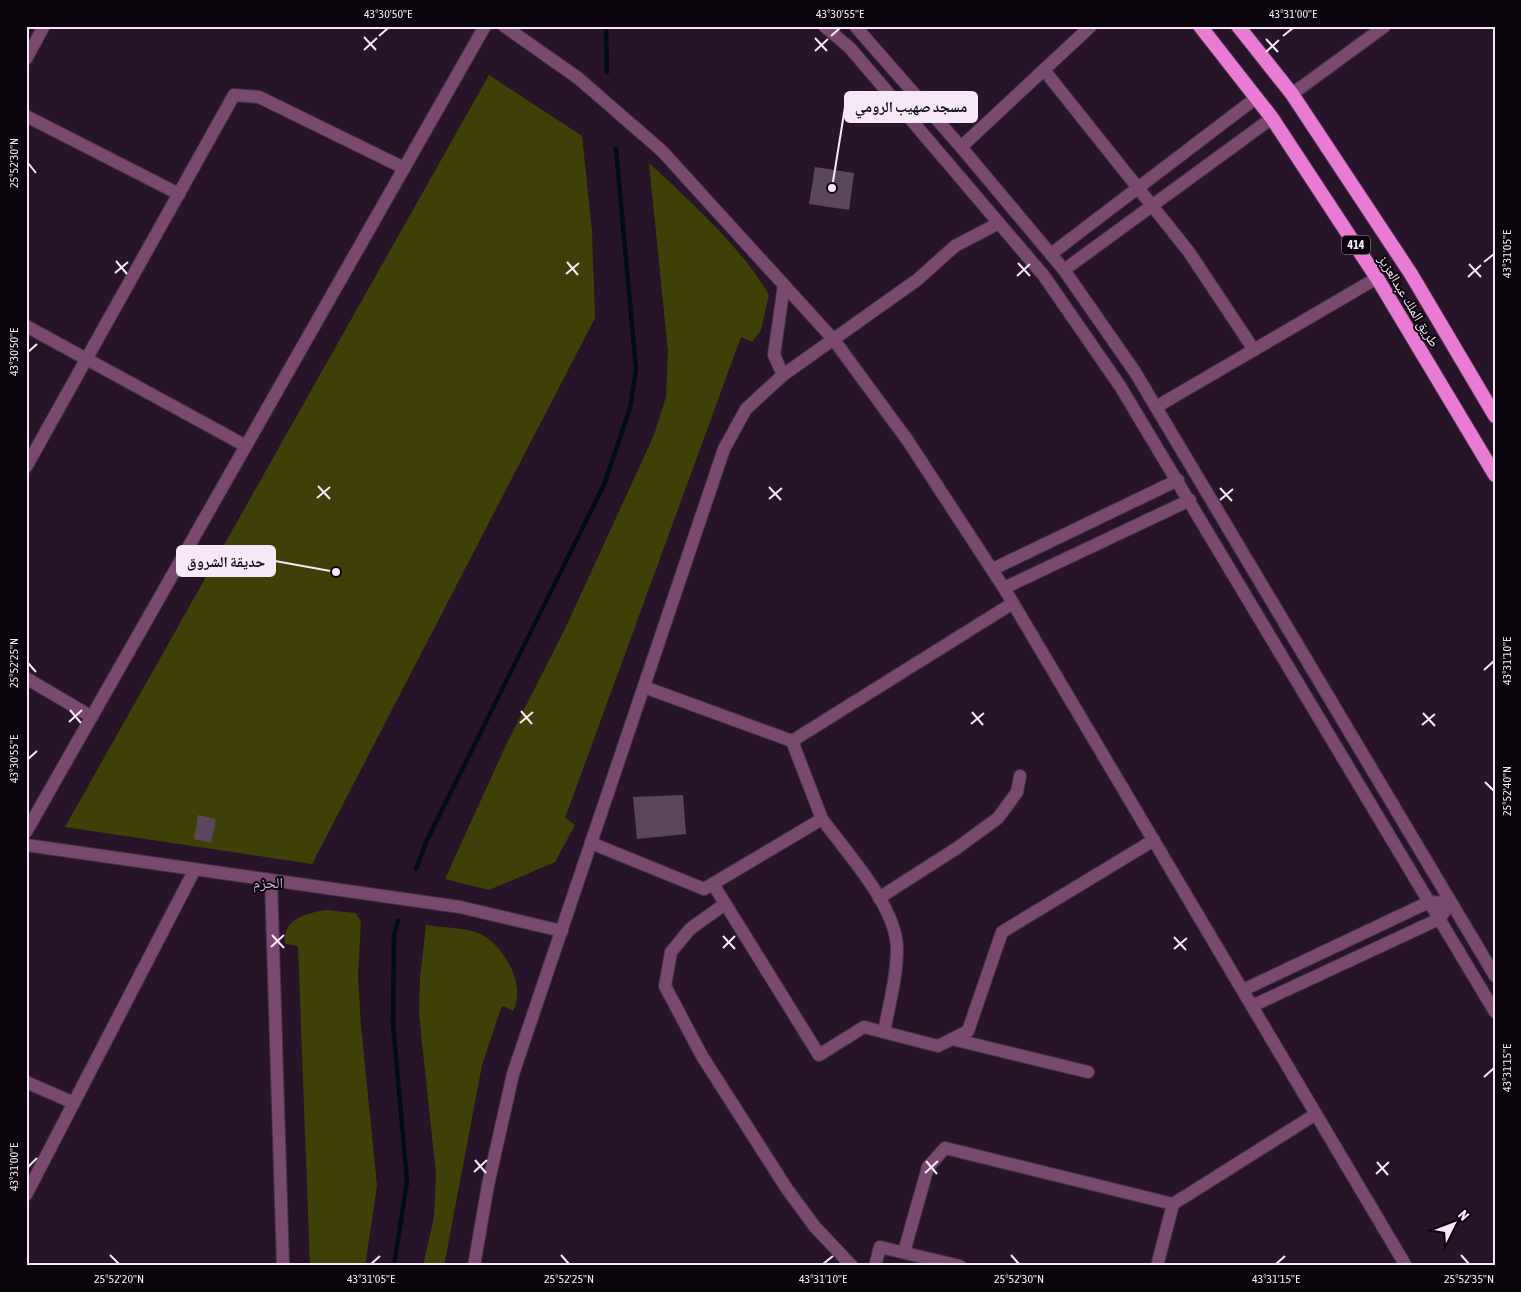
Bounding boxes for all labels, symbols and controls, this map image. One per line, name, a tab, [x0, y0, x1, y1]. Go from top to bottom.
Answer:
text: 43°30'50"E	[364, 7, 412, 21]
text: 43°30'55"E	[816, 7, 864, 21]
text: 43°31'00"E	[1269, 7, 1317, 21]
callout: مسجد صهيب الرومي	[845, 92, 977, 122]
text: مسجد صهيب الرومي	[855, 98, 967, 119]
text: 25°52'30"N	[7, 138, 21, 188]
text: 43°31'05"E	[1500, 230, 1514, 278]
road number: 414	[1342, 236, 1370, 254]
street label: طريق الملك عبدالعزيز	[1373, 251, 1443, 351]
text: 43°30'50"E	[7, 328, 21, 376]
callout: حديقة الشروق	[177, 546, 275, 576]
text: حديقة الشروق	[187, 553, 266, 571]
text: 43°31'10"E	[1500, 637, 1514, 685]
text: 25°52'25"N	[7, 638, 21, 688]
text: 43°30'55"E	[7, 735, 21, 783]
text: 25°52'40"N	[1500, 766, 1514, 816]
district label: الحزم	[253, 874, 283, 893]
text: 43°31'15"E	[1500, 1044, 1514, 1092]
text: 43°31'00"E	[7, 1143, 21, 1191]
north arrow	[1428, 1200, 1478, 1250]
text: N	[1455, 1207, 1472, 1224]
text: 25°52'20"N	[94, 1272, 144, 1286]
text: 43°31'05"E	[347, 1272, 395, 1286]
text: 25°52'25"N	[544, 1272, 594, 1286]
text: 43°31'10"E	[799, 1272, 847, 1286]
text: 25°52'30"N	[994, 1272, 1044, 1286]
text: 43°31'15"E	[1252, 1272, 1300, 1286]
text: 25°52'35"N	[1444, 1272, 1494, 1286]

